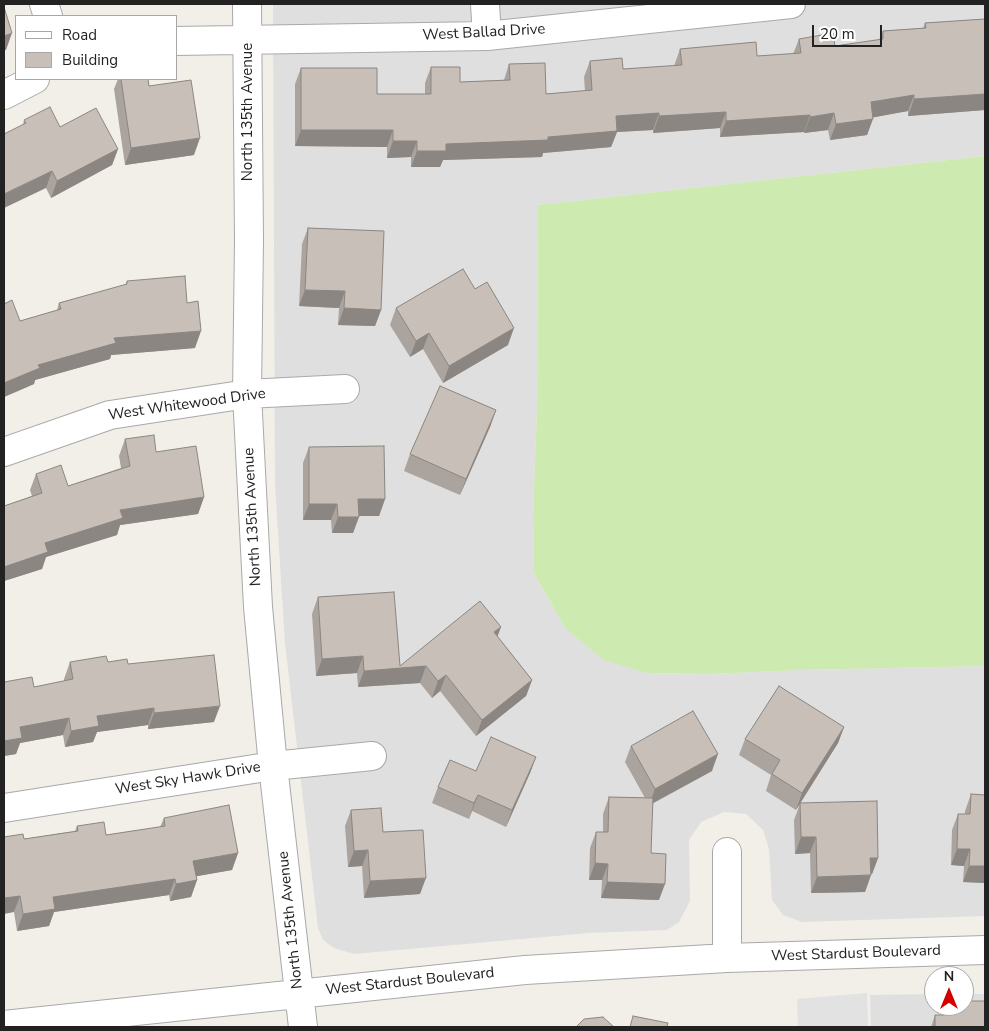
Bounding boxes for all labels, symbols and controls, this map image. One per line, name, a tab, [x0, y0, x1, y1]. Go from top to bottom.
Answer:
legend	[15, 15, 178, 80]
scale bar	[814, 15, 884, 47]
street label: West Ballad Drive	[422, 21, 546, 45]
text: 20 m	[820, 24, 855, 44]
text: Road	[62, 25, 97, 45]
street label: North 135th Avenue	[239, 43, 257, 181]
text: Building	[62, 50, 118, 70]
street label: West Whitewood Drive	[107, 385, 267, 425]
street label: North 135th Avenue	[240, 447, 266, 587]
street label: West Sky Hawk Drive	[114, 759, 262, 799]
street label: North 135th Avenue	[275, 850, 307, 990]
street label: West Stardust Boulevard	[771, 942, 941, 966]
street label: West Stardust Boulevard	[325, 964, 495, 1000]
north arrow	[924, 966, 974, 1016]
text: N	[944, 967, 954, 986]

